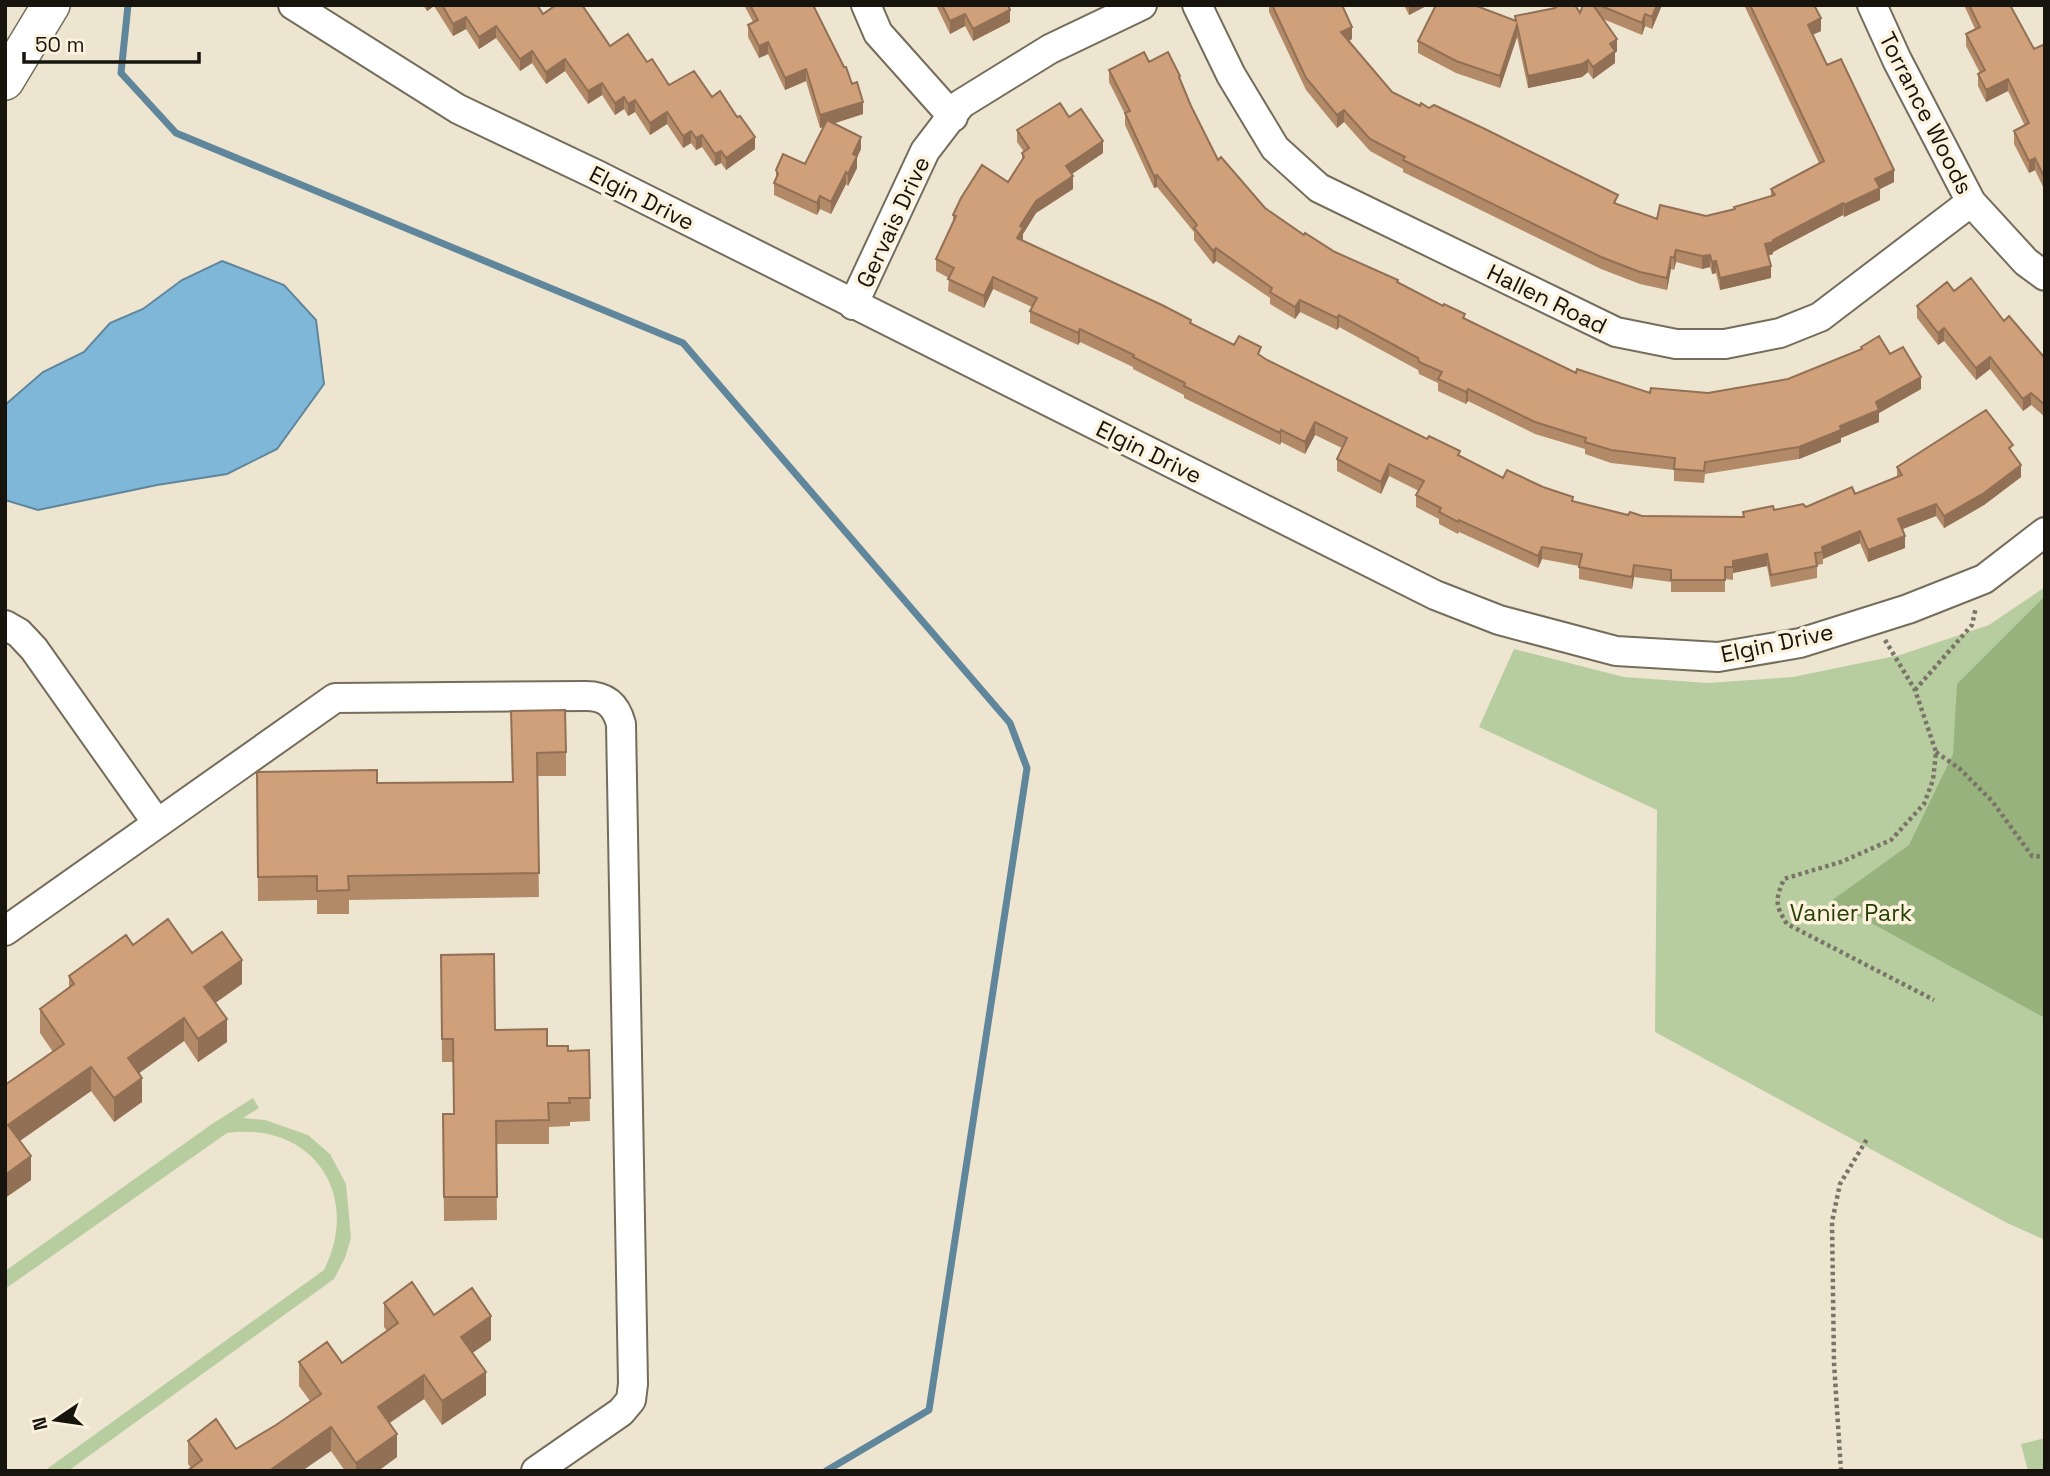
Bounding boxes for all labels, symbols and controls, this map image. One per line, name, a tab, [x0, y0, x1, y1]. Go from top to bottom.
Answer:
scale bar	[24, 21, 200, 65]
street label: Torrance Woods	[1872, 27, 1980, 199]
text: 50 m	[35, 31, 85, 58]
street label: Gervais Drive	[850, 152, 936, 292]
street label: Elgin Drive	[584, 159, 700, 237]
street label: Hallen Road	[1482, 257, 1612, 341]
street label: Elgin Drive	[1091, 414, 1207, 490]
street label: Elgin Drive	[1718, 616, 1836, 670]
park label: Vanier Park	[1790, 898, 1912, 928]
north arrow	[21, 1385, 91, 1455]
text: N	[26, 1415, 54, 1433]

